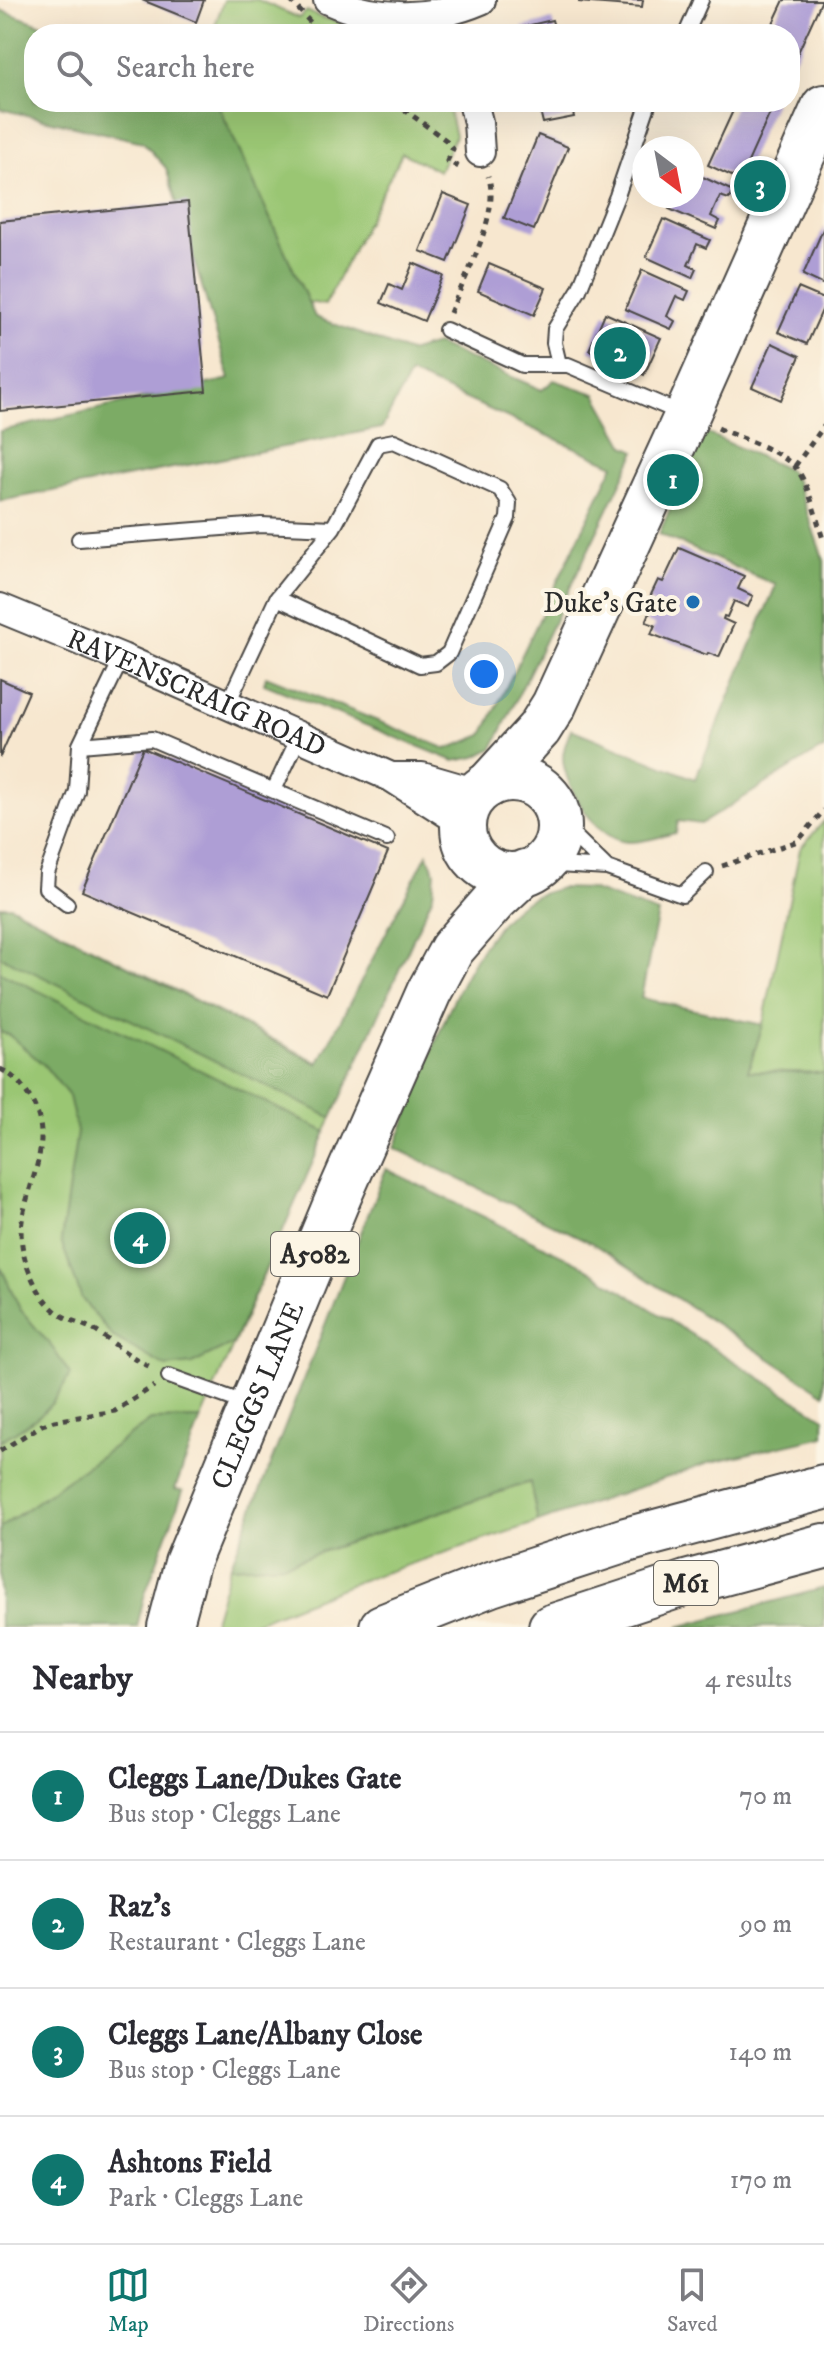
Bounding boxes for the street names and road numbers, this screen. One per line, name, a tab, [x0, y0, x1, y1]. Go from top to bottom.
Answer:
street label: RAVENSCRAIG ROAD	[62, 621, 331, 765]
road number: A5082	[271, 1232, 359, 1276]
street label: CLEGGS LANE	[204, 1297, 312, 1495]
road number: M61	[654, 1561, 718, 1605]

